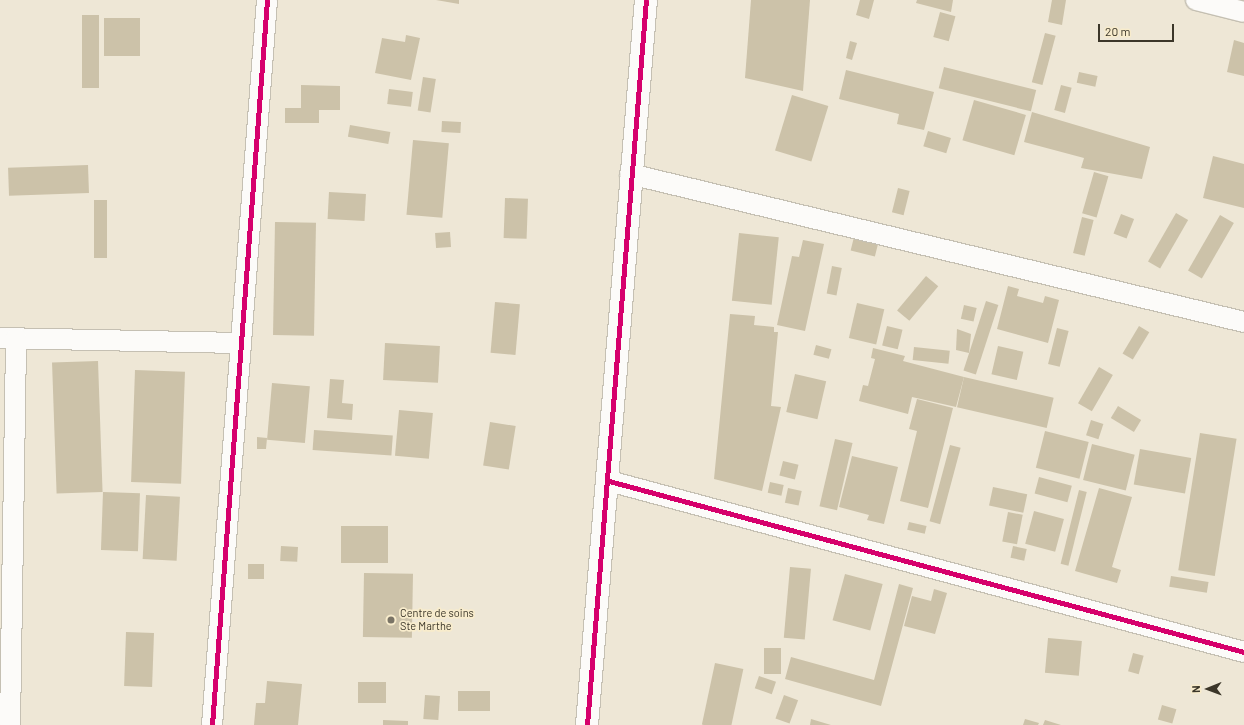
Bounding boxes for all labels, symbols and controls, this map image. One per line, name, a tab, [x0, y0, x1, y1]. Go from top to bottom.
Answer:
scale bar	[1100, 16, 1176, 42]
text: 20 m	[1105, 24, 1131, 38]
place label: Centre de soins Ste Marthe	[400, 607, 474, 633]
marker: Centre de soins Ste Marthe	[385, 614, 397, 626]
north arrow	[1188, 669, 1228, 709]
text: N	[1189, 685, 1202, 693]

